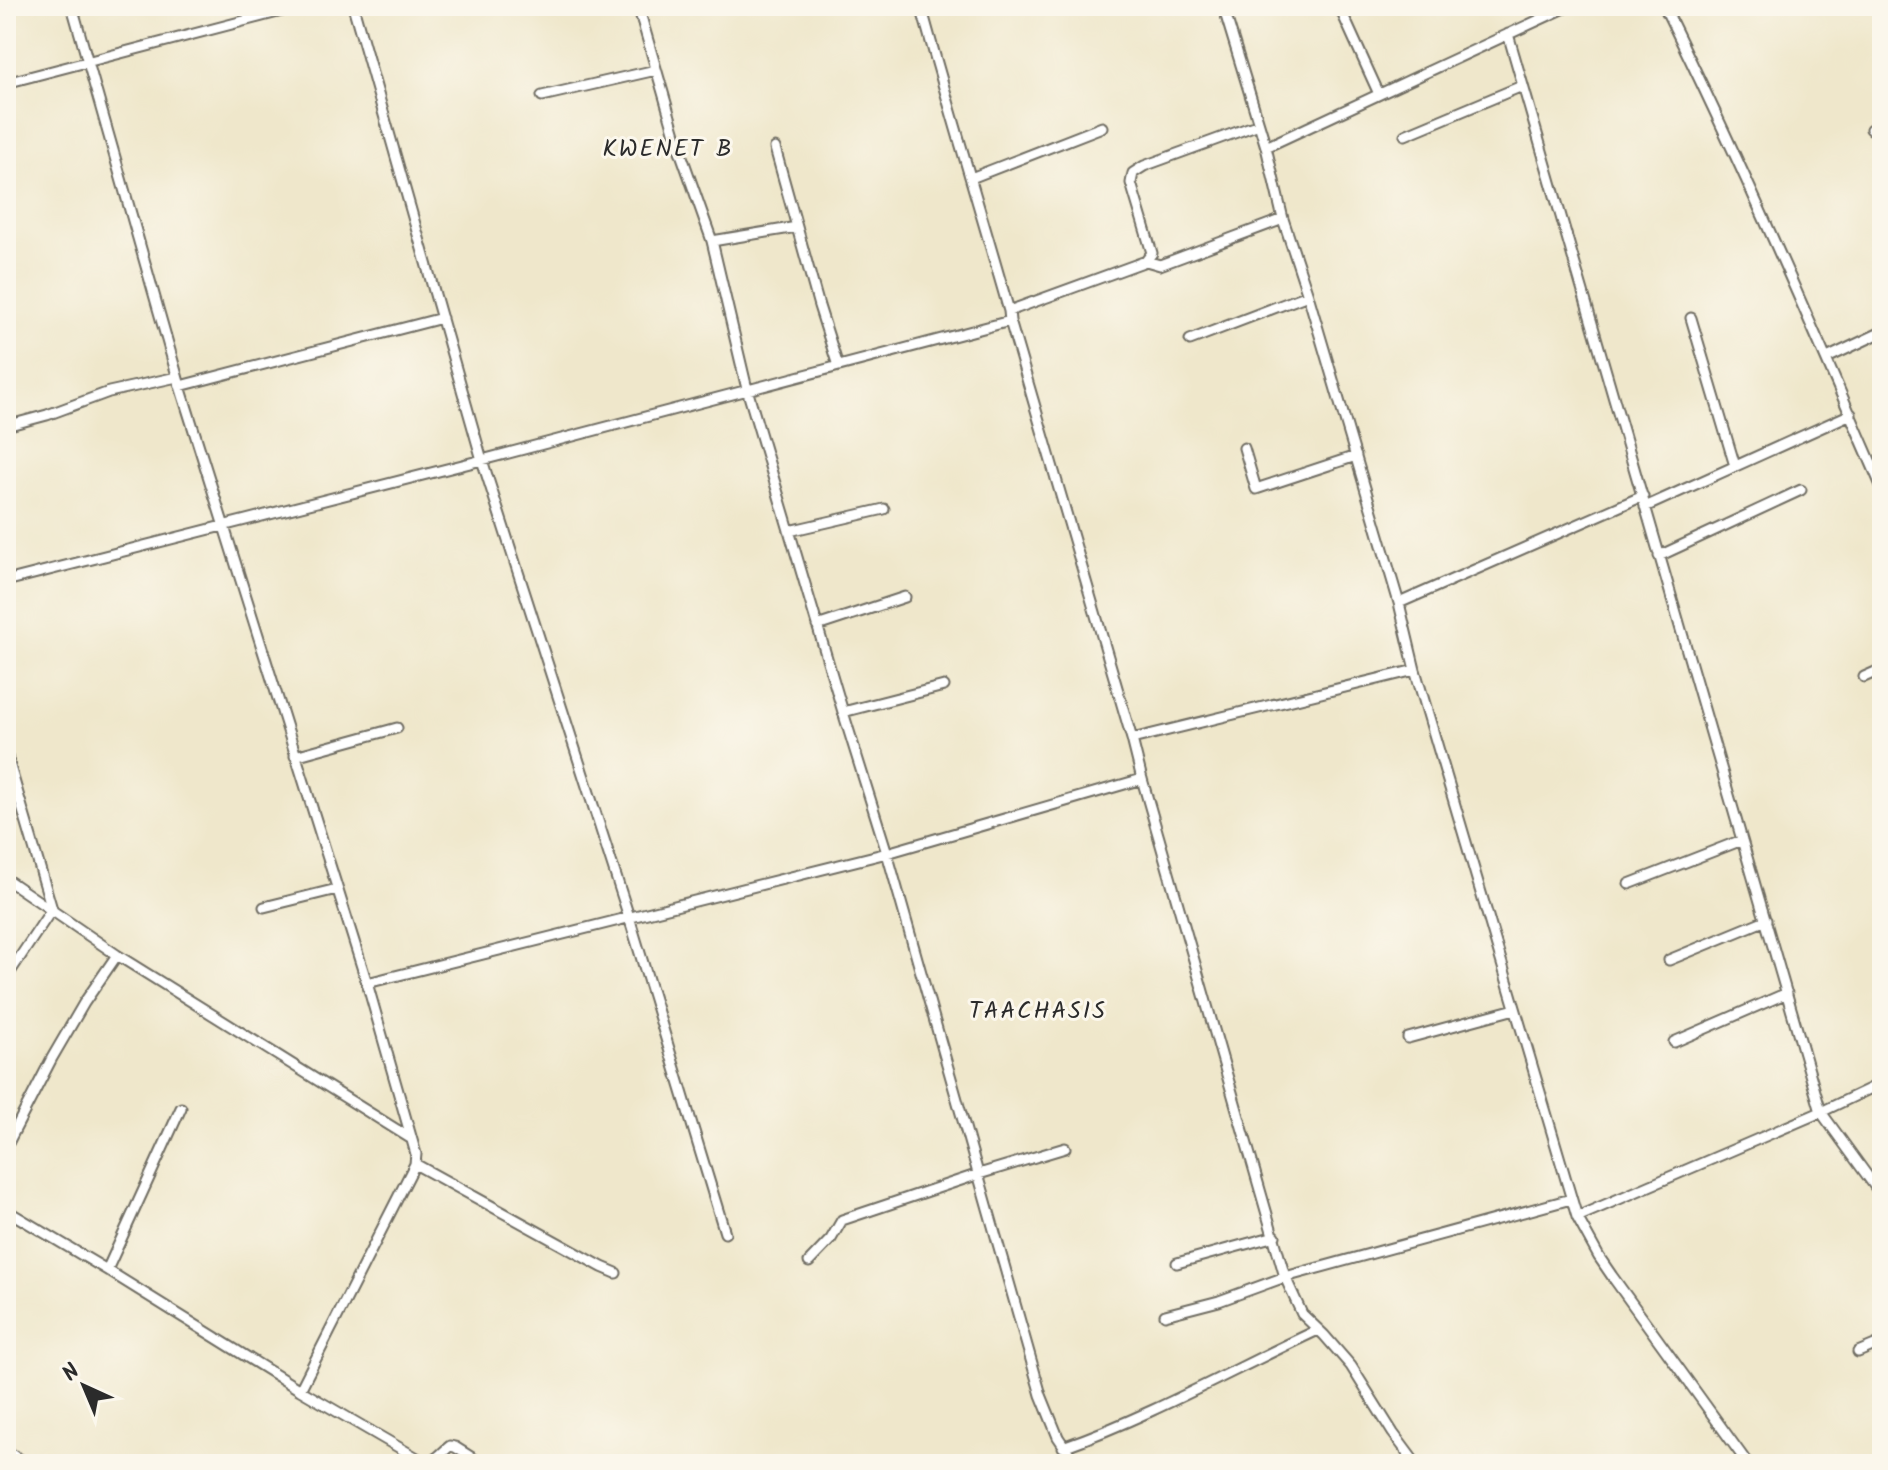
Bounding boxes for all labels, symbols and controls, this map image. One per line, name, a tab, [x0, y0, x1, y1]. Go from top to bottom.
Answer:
district label: KWENET B	[602, 130, 734, 169]
district label: TAACHASIS	[969, 992, 1107, 1031]
north arrow	[44, 1346, 124, 1426]
text: N	[55, 1356, 89, 1391]

